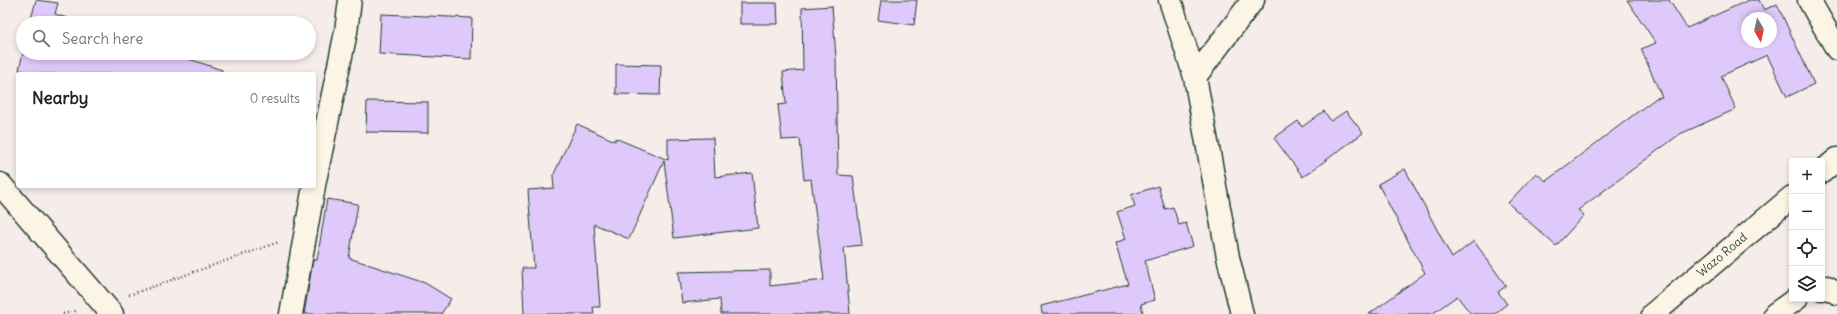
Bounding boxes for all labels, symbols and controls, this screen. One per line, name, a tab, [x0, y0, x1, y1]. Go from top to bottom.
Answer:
north arrow	[1741, 12, 1777, 48]
search box	[16, 16, 316, 60]
icon: search	[30, 27, 52, 49]
text: Search here	[62, 29, 143, 48]
text: Nearby	[32, 87, 88, 109]
text: 0 results	[250, 90, 300, 107]
map controls	[1789, 158, 1825, 302]
button: +	[1789, 158, 1825, 194]
button: −	[1789, 194, 1825, 230]
street label: Wazo Road	[1694, 229, 1750, 280]
button: locate	[1789, 230, 1825, 266]
button: layers	[1789, 266, 1825, 302]

